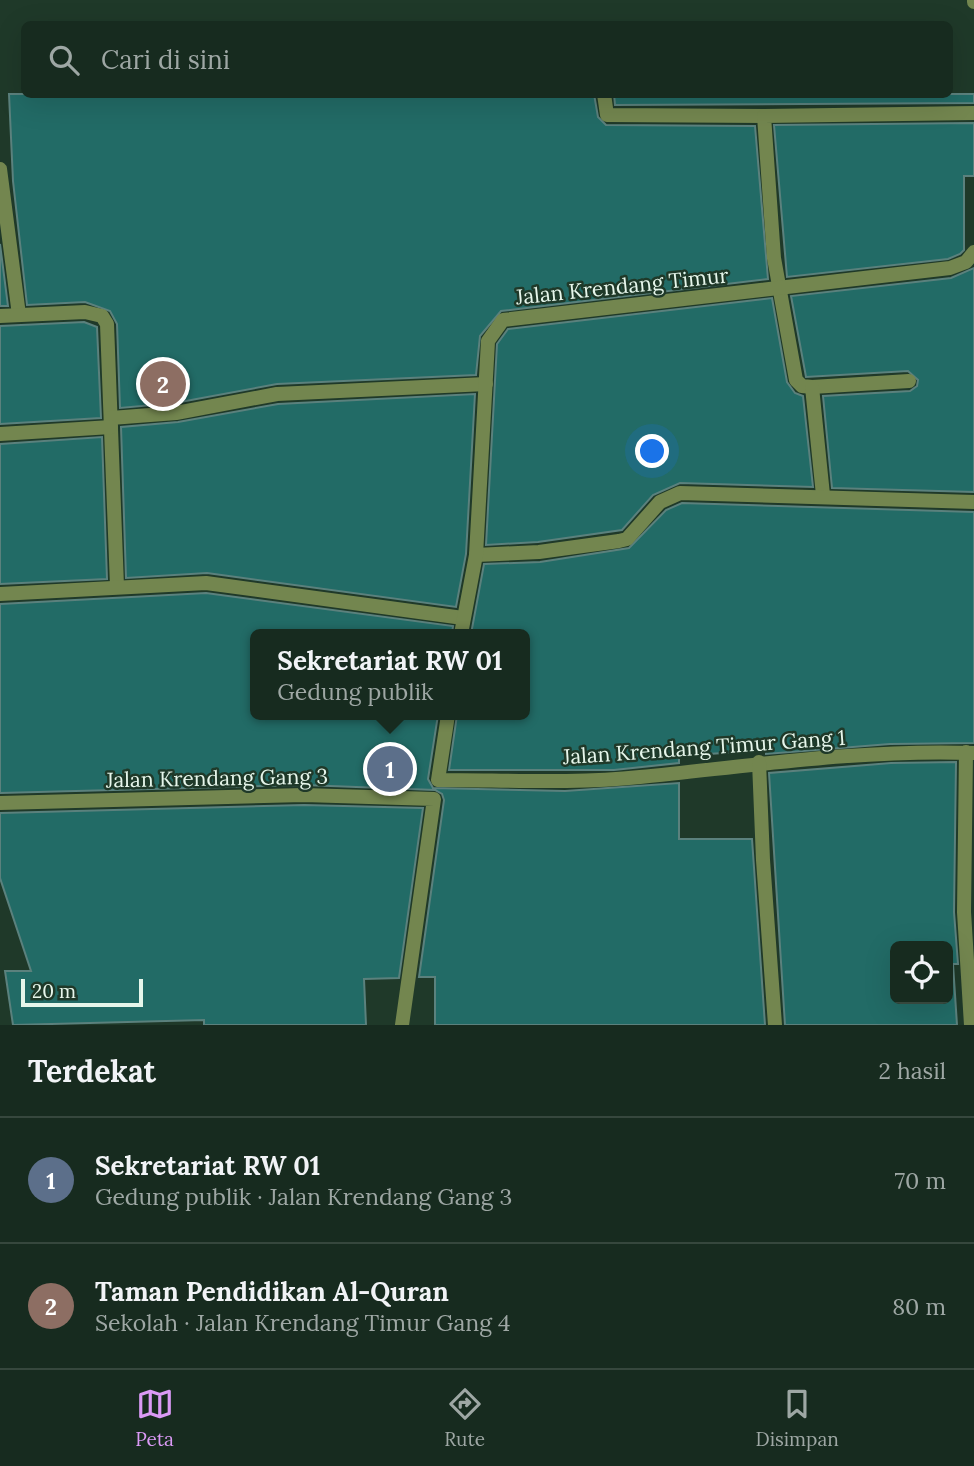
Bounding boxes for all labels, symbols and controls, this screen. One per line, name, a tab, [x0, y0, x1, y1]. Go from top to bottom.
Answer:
search box	[21, 21, 953, 98]
icon: search	[45, 41, 83, 79]
text: Cari di sini	[101, 43, 230, 76]
street label: Jalan Krendang Timur	[513, 261, 730, 311]
pin: 2	[140, 358, 186, 410]
your location	[635, 434, 669, 468]
popup	[250, 629, 530, 720]
text: Sekretariat RW 01	[277, 644, 503, 677]
text: Gedung publik	[277, 677, 433, 706]
street label: Jalan Krendang Timur Gang 1	[561, 724, 846, 770]
pin: 1	[367, 743, 413, 795]
street label: Jalan Krendang Gang 3	[105, 763, 328, 793]
map controls	[890, 941, 953, 1004]
button: locate	[890, 941, 953, 1004]
scale bar	[21, 976, 144, 1008]
text: 20 m	[32, 979, 76, 1003]
text: Terdekat	[28, 1052, 156, 1090]
text: 2 hasil	[879, 1056, 946, 1085]
text: Sekretariat RW 01	[95, 1149, 320, 1182]
text: 1	[46, 1166, 56, 1195]
text: 70 m	[895, 1166, 946, 1195]
text: Gedung publik · Jalan Krendang Gang 3	[95, 1182, 512, 1211]
text: Taman Pendidikan Al-Quran	[95, 1275, 449, 1308]
text: 2	[45, 1292, 57, 1321]
text: 80 m	[892, 1292, 946, 1321]
text: Sekolah · Jalan Krendang Timur Gang 4	[95, 1308, 510, 1337]
tab: Peta	[135, 1385, 174, 1451]
tab: Rute	[444, 1385, 485, 1451]
tab: Disimpan	[755, 1385, 839, 1451]

